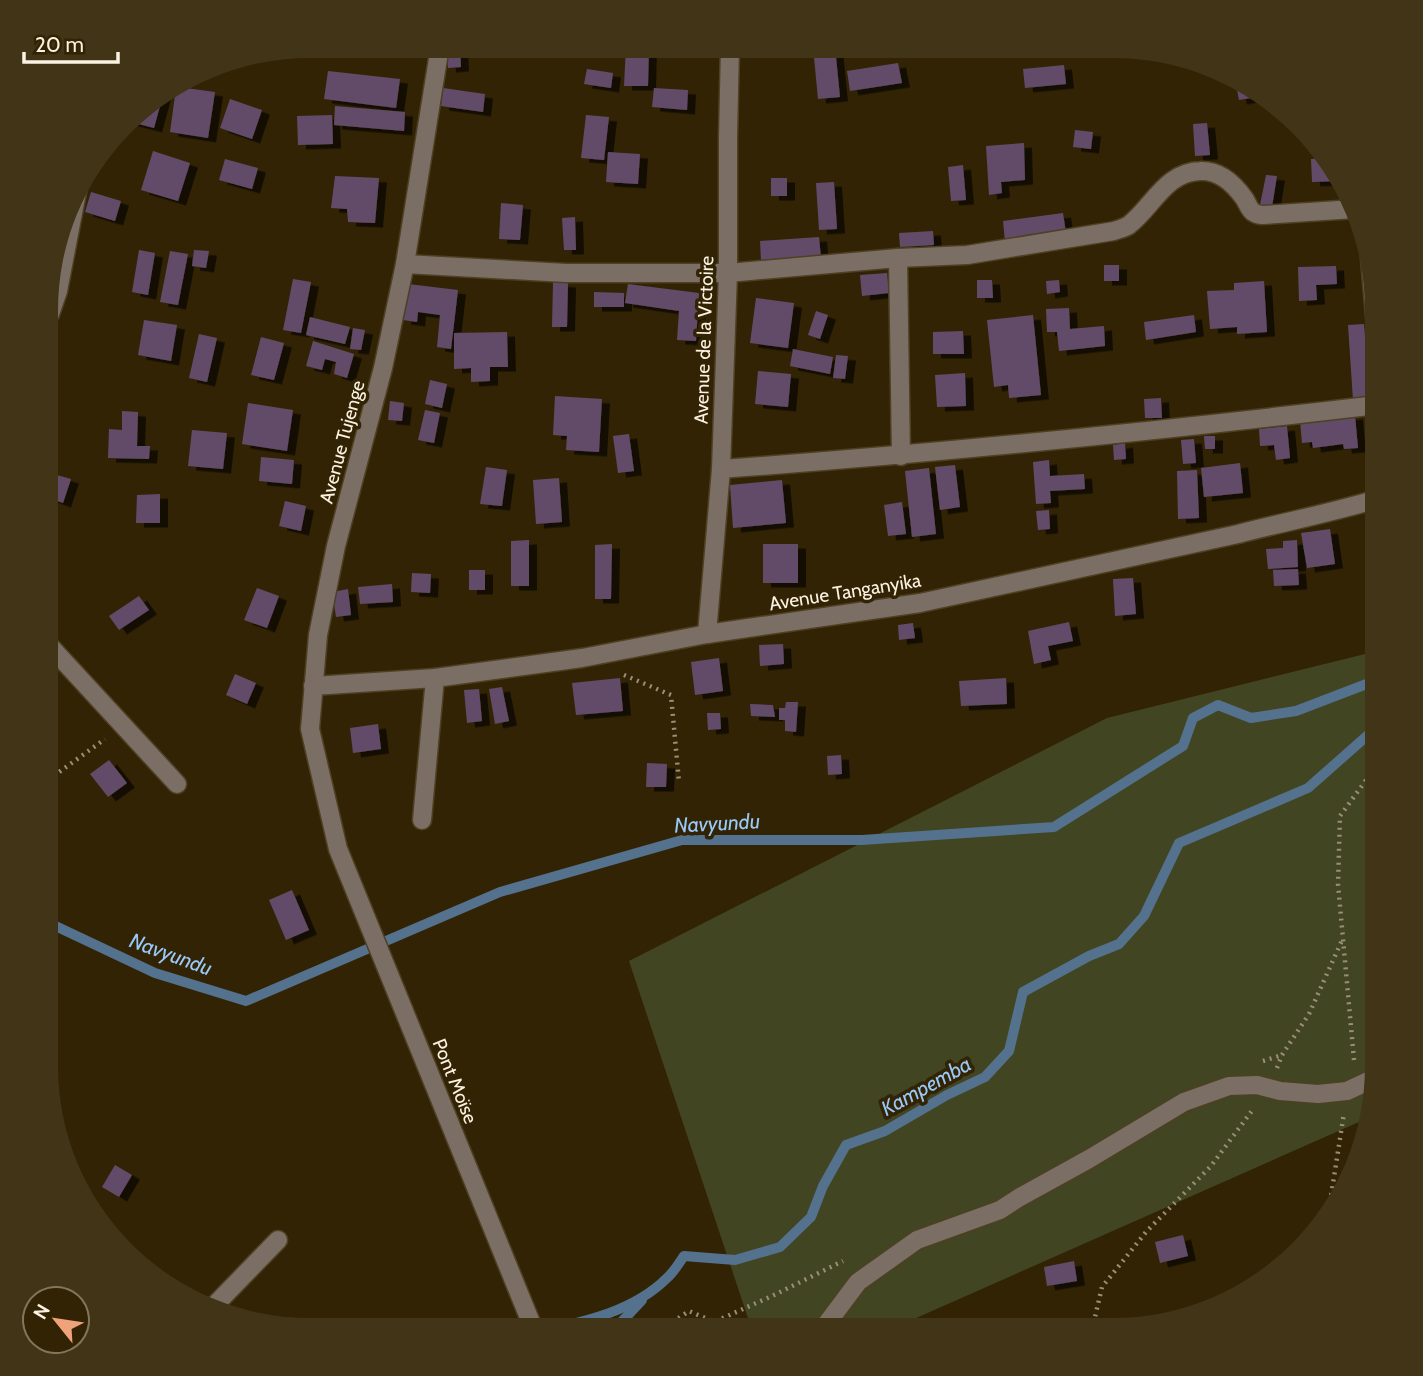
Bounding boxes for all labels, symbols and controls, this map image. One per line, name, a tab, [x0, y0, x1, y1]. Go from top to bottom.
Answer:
scale bar	[24, 21, 119, 65]
text: 20 m	[35, 32, 84, 57]
street label: Avenue de la Victoire	[690, 255, 718, 425]
street label: Avenue Tujenge	[315, 378, 370, 506]
street label: Avenue Tanganyika	[767, 569, 923, 615]
water label: Navyundu	[673, 808, 761, 838]
water label: Navyundu	[126, 928, 216, 980]
street label: Pont Moïse	[428, 1035, 483, 1127]
water label: Kampemba	[877, 1051, 975, 1121]
north arrow	[21, 1285, 91, 1355]
text: N	[28, 1300, 55, 1323]

